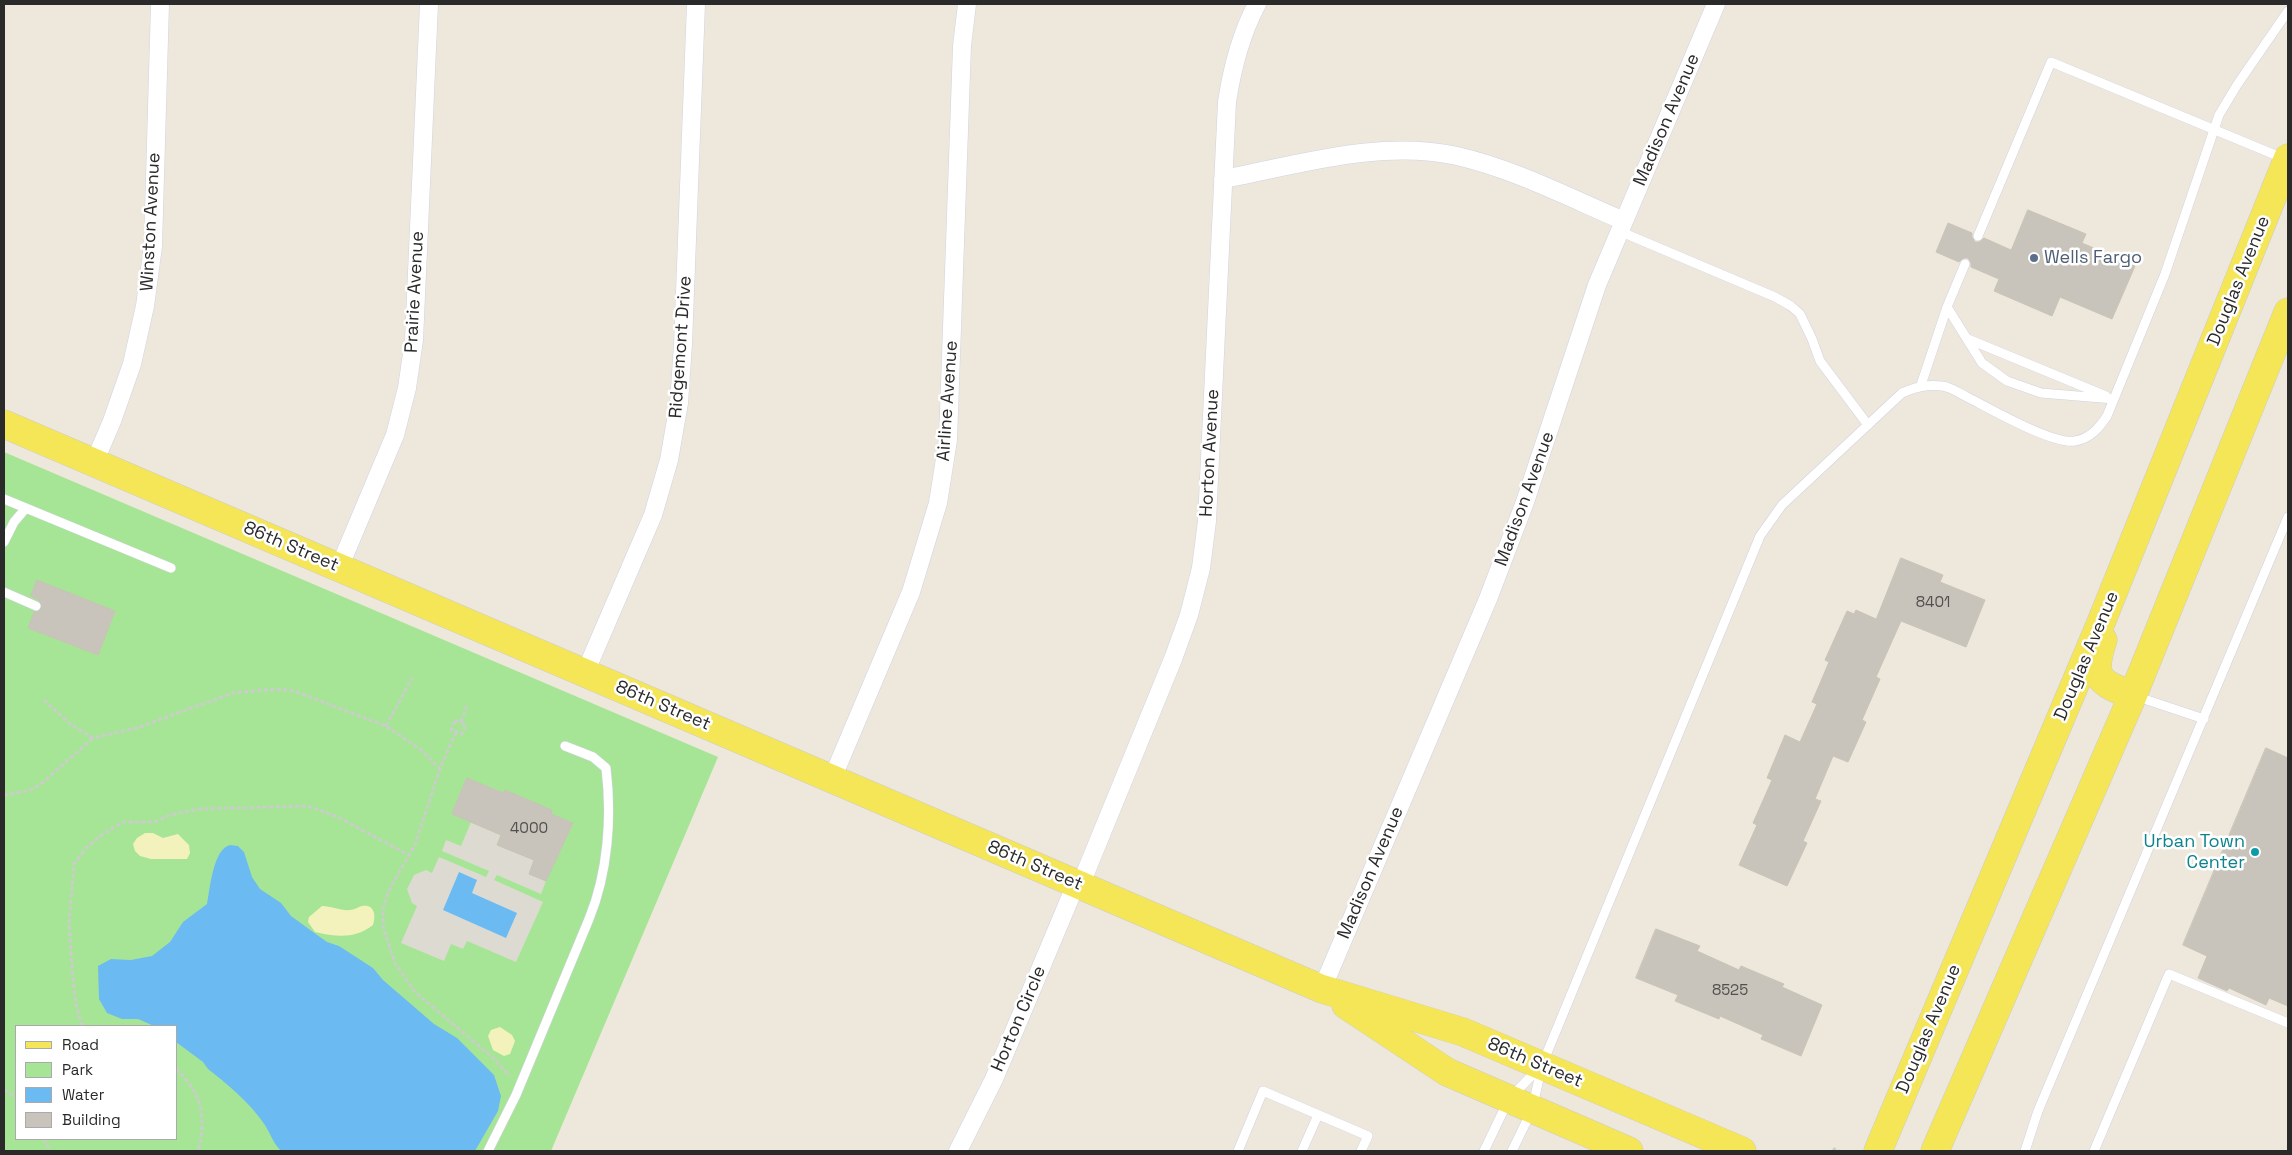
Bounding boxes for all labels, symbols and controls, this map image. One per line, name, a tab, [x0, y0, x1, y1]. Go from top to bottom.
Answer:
street label: Madison Avenue	[1629, 51, 1705, 189]
street label: Winston Avenue	[137, 152, 165, 292]
street label: Douglas Avenue	[2203, 213, 2275, 349]
street label: Prairie Avenue	[401, 230, 429, 354]
place label: Wells Fargo	[2044, 247, 2142, 269]
marker: Wells Fargo	[2028, 252, 2040, 264]
street label: Ridgemont Drive	[665, 275, 697, 419]
street label: Airline Avenue	[933, 340, 963, 462]
street label: Horton Avenue	[1196, 389, 1224, 517]
street label: Madison Avenue	[1491, 429, 1559, 569]
street label: 86th Street	[240, 517, 342, 577]
street label: Douglas Avenue	[2050, 588, 2124, 724]
house number: 8401	[1916, 594, 1950, 612]
street label: 86th Street	[612, 676, 714, 736]
street label: Madison Avenue	[1333, 804, 1409, 942]
house number: 4000	[510, 820, 548, 838]
place label: Urban Town Center	[2143, 831, 2245, 874]
street label: 86th Street	[984, 836, 1086, 896]
marker: Urban Town Center	[2249, 846, 2261, 858]
street label: Douglas Avenue	[1892, 961, 1966, 1097]
street label: Horton Circle	[987, 963, 1051, 1075]
house number: 8525	[1712, 982, 1748, 1000]
legend	[15, 1025, 178, 1140]
street label: 86th Street	[1484, 1033, 1586, 1093]
text: Road	[62, 1035, 99, 1054]
text: Park	[62, 1060, 93, 1079]
text: Water	[62, 1085, 104, 1104]
text: Building	[62, 1110, 121, 1129]

